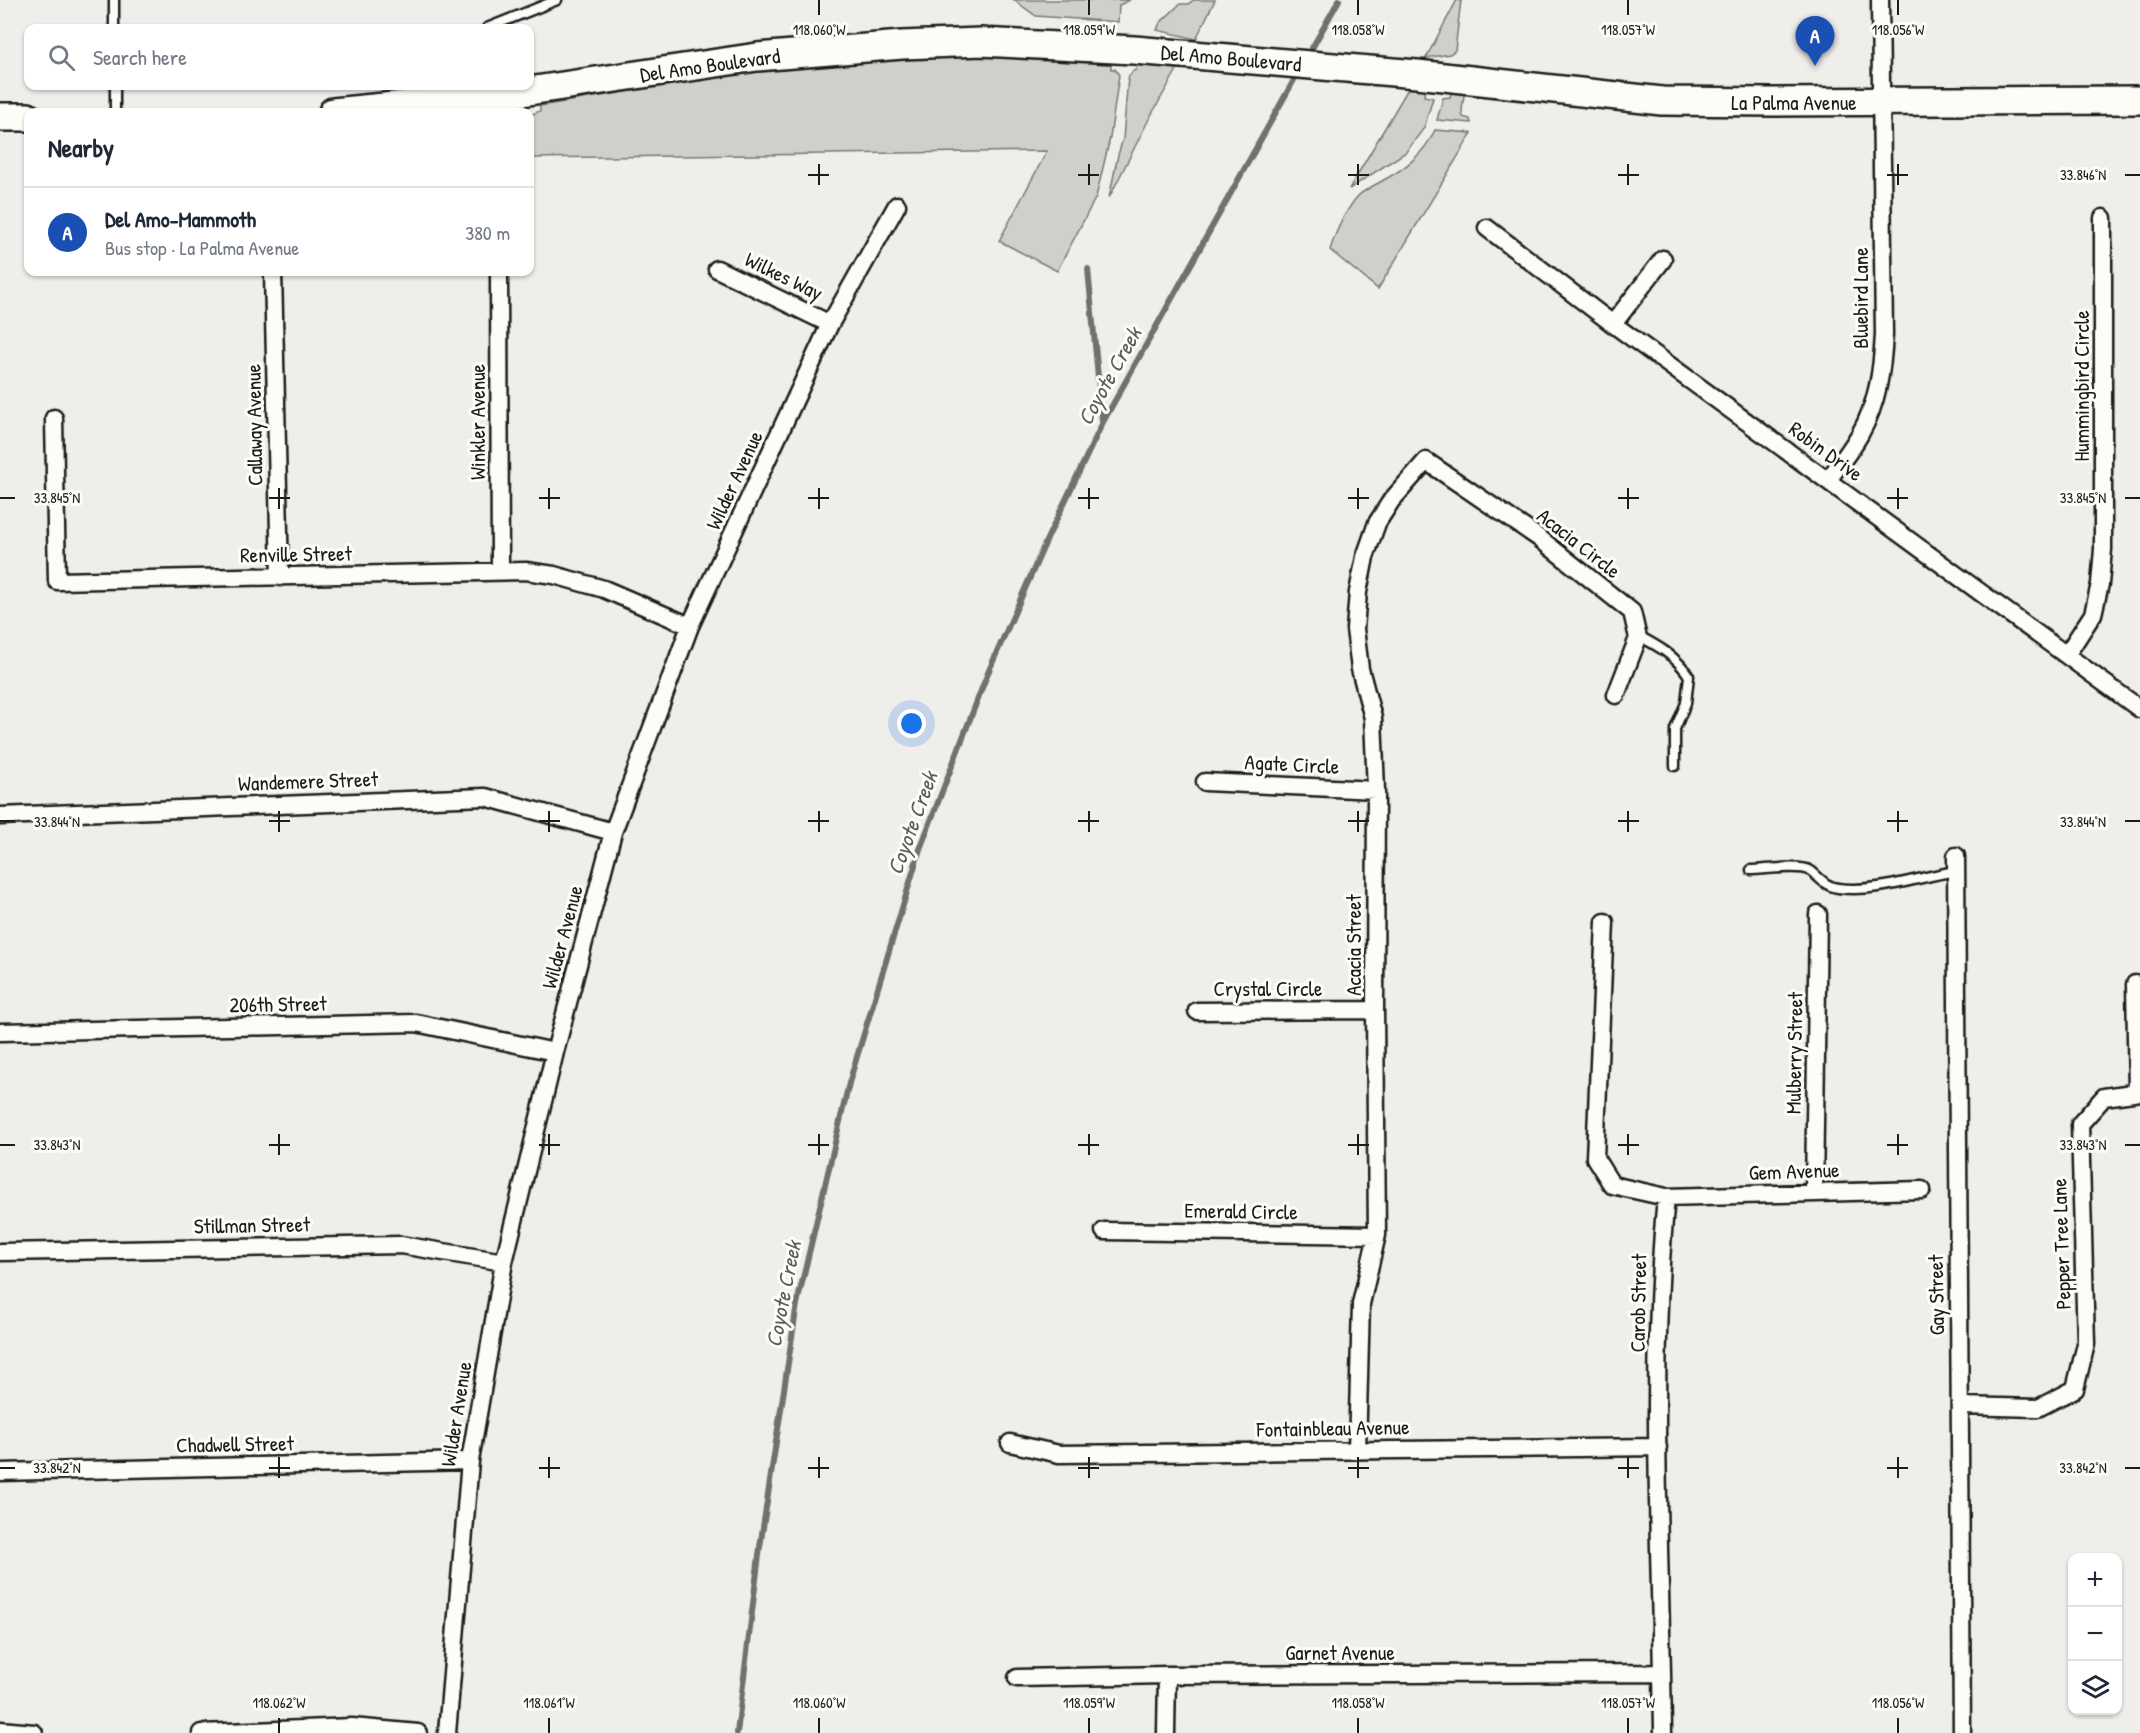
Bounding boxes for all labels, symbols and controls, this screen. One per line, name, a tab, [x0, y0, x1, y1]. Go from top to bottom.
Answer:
pin: A	[1796, 16, 1834, 66]
text: 118.060°W	[793, 19, 846, 40]
text: 118.059°W	[1063, 19, 1116, 40]
text: 118.058°W	[1332, 19, 1385, 40]
text: 118.057°W	[1601, 19, 1656, 40]
text: 118.056°W	[1872, 19, 1925, 40]
search box	[24, 24, 534, 90]
street label: Del Amo Boulevard	[1160, 37, 1302, 79]
icon: search	[45, 41, 78, 74]
street label: Del Amo Boulevard	[638, 41, 782, 89]
text: Search here	[93, 42, 187, 72]
street label: La Palma Avenue	[1731, 88, 1857, 117]
text: Nearby	[48, 130, 114, 165]
text: 33.846°N	[2060, 164, 2106, 185]
text: Del Amo-Mammoth	[105, 204, 256, 234]
text: A	[63, 219, 72, 246]
text: 380 m	[465, 219, 510, 246]
text: Bus stop · La Palma Avenue	[105, 234, 299, 261]
street label: Wilkes Way	[740, 245, 828, 307]
street label: Bluebird Lane	[1846, 247, 1875, 349]
street label: Hummingbird Circle	[2067, 310, 2096, 462]
water label: Coyote Creek	[1070, 320, 1149, 430]
street label: Callaway Avenue	[238, 364, 270, 486]
street label: Winkler Avenue	[463, 364, 492, 480]
street label: Robin Drive	[1783, 414, 1869, 488]
street label: Wilder Avenue	[698, 426, 770, 534]
text: 33.845°N	[34, 487, 80, 508]
text: 33.845°N	[2060, 487, 2106, 508]
street label: Acacia Circle	[1531, 501, 1627, 585]
street label: Renville Street	[240, 539, 353, 569]
your location	[897, 709, 926, 738]
street label: Agate Circle	[1244, 747, 1340, 781]
street label: Wandemere Street	[238, 764, 379, 798]
water label: Coyote Creek	[879, 766, 945, 879]
text: 33.844°N	[34, 811, 80, 832]
text: 33.844°N	[2060, 811, 2106, 832]
street label: Wilder Avenue	[534, 882, 590, 992]
street label: Acacia Street	[1339, 894, 1368, 996]
street label: Crystal Circle	[1214, 974, 1322, 1003]
street label: 206th Street	[229, 989, 328, 1019]
street label: Mulberry Street	[1778, 991, 1810, 1114]
text: 33.843°N	[34, 1134, 80, 1155]
text: 33.843°N	[2060, 1134, 2106, 1155]
street label: Gem Avenue	[1748, 1155, 1840, 1187]
street label: Pepper Tree Lane	[2044, 1178, 2078, 1310]
street label: Emerald Circle	[1184, 1196, 1298, 1226]
street label: Stillman Street	[194, 1209, 311, 1241]
water label: Coyote Creek	[758, 1236, 808, 1350]
street label: Carob Street	[1623, 1253, 1653, 1353]
street label: Gay Street	[1921, 1254, 1951, 1336]
street label: Wilder Avenue	[433, 1359, 479, 1469]
street label: Fontainbleau Avenue	[1255, 1412, 1410, 1444]
street label: Chadwell Street	[176, 1428, 295, 1460]
text: 33.842°N	[33, 1457, 81, 1478]
text: 33.842°N	[2059, 1457, 2107, 1478]
map controls	[2068, 1553, 2122, 1715]
button: +	[2068, 1553, 2122, 1607]
button: −	[2068, 1607, 2122, 1661]
street label: Garnet Avenue	[1285, 1638, 1395, 1667]
button: layers	[2068, 1661, 2122, 1715]
text: 118.062°W	[252, 1692, 306, 1713]
text: 118.061°W	[523, 1692, 575, 1713]
text: 118.060°W	[793, 1692, 846, 1713]
text: 118.059°W	[1063, 1692, 1116, 1713]
text: 118.058°W	[1332, 1692, 1385, 1713]
text: 118.057°W	[1601, 1692, 1656, 1713]
text: 118.056°W	[1872, 1692, 1925, 1713]

